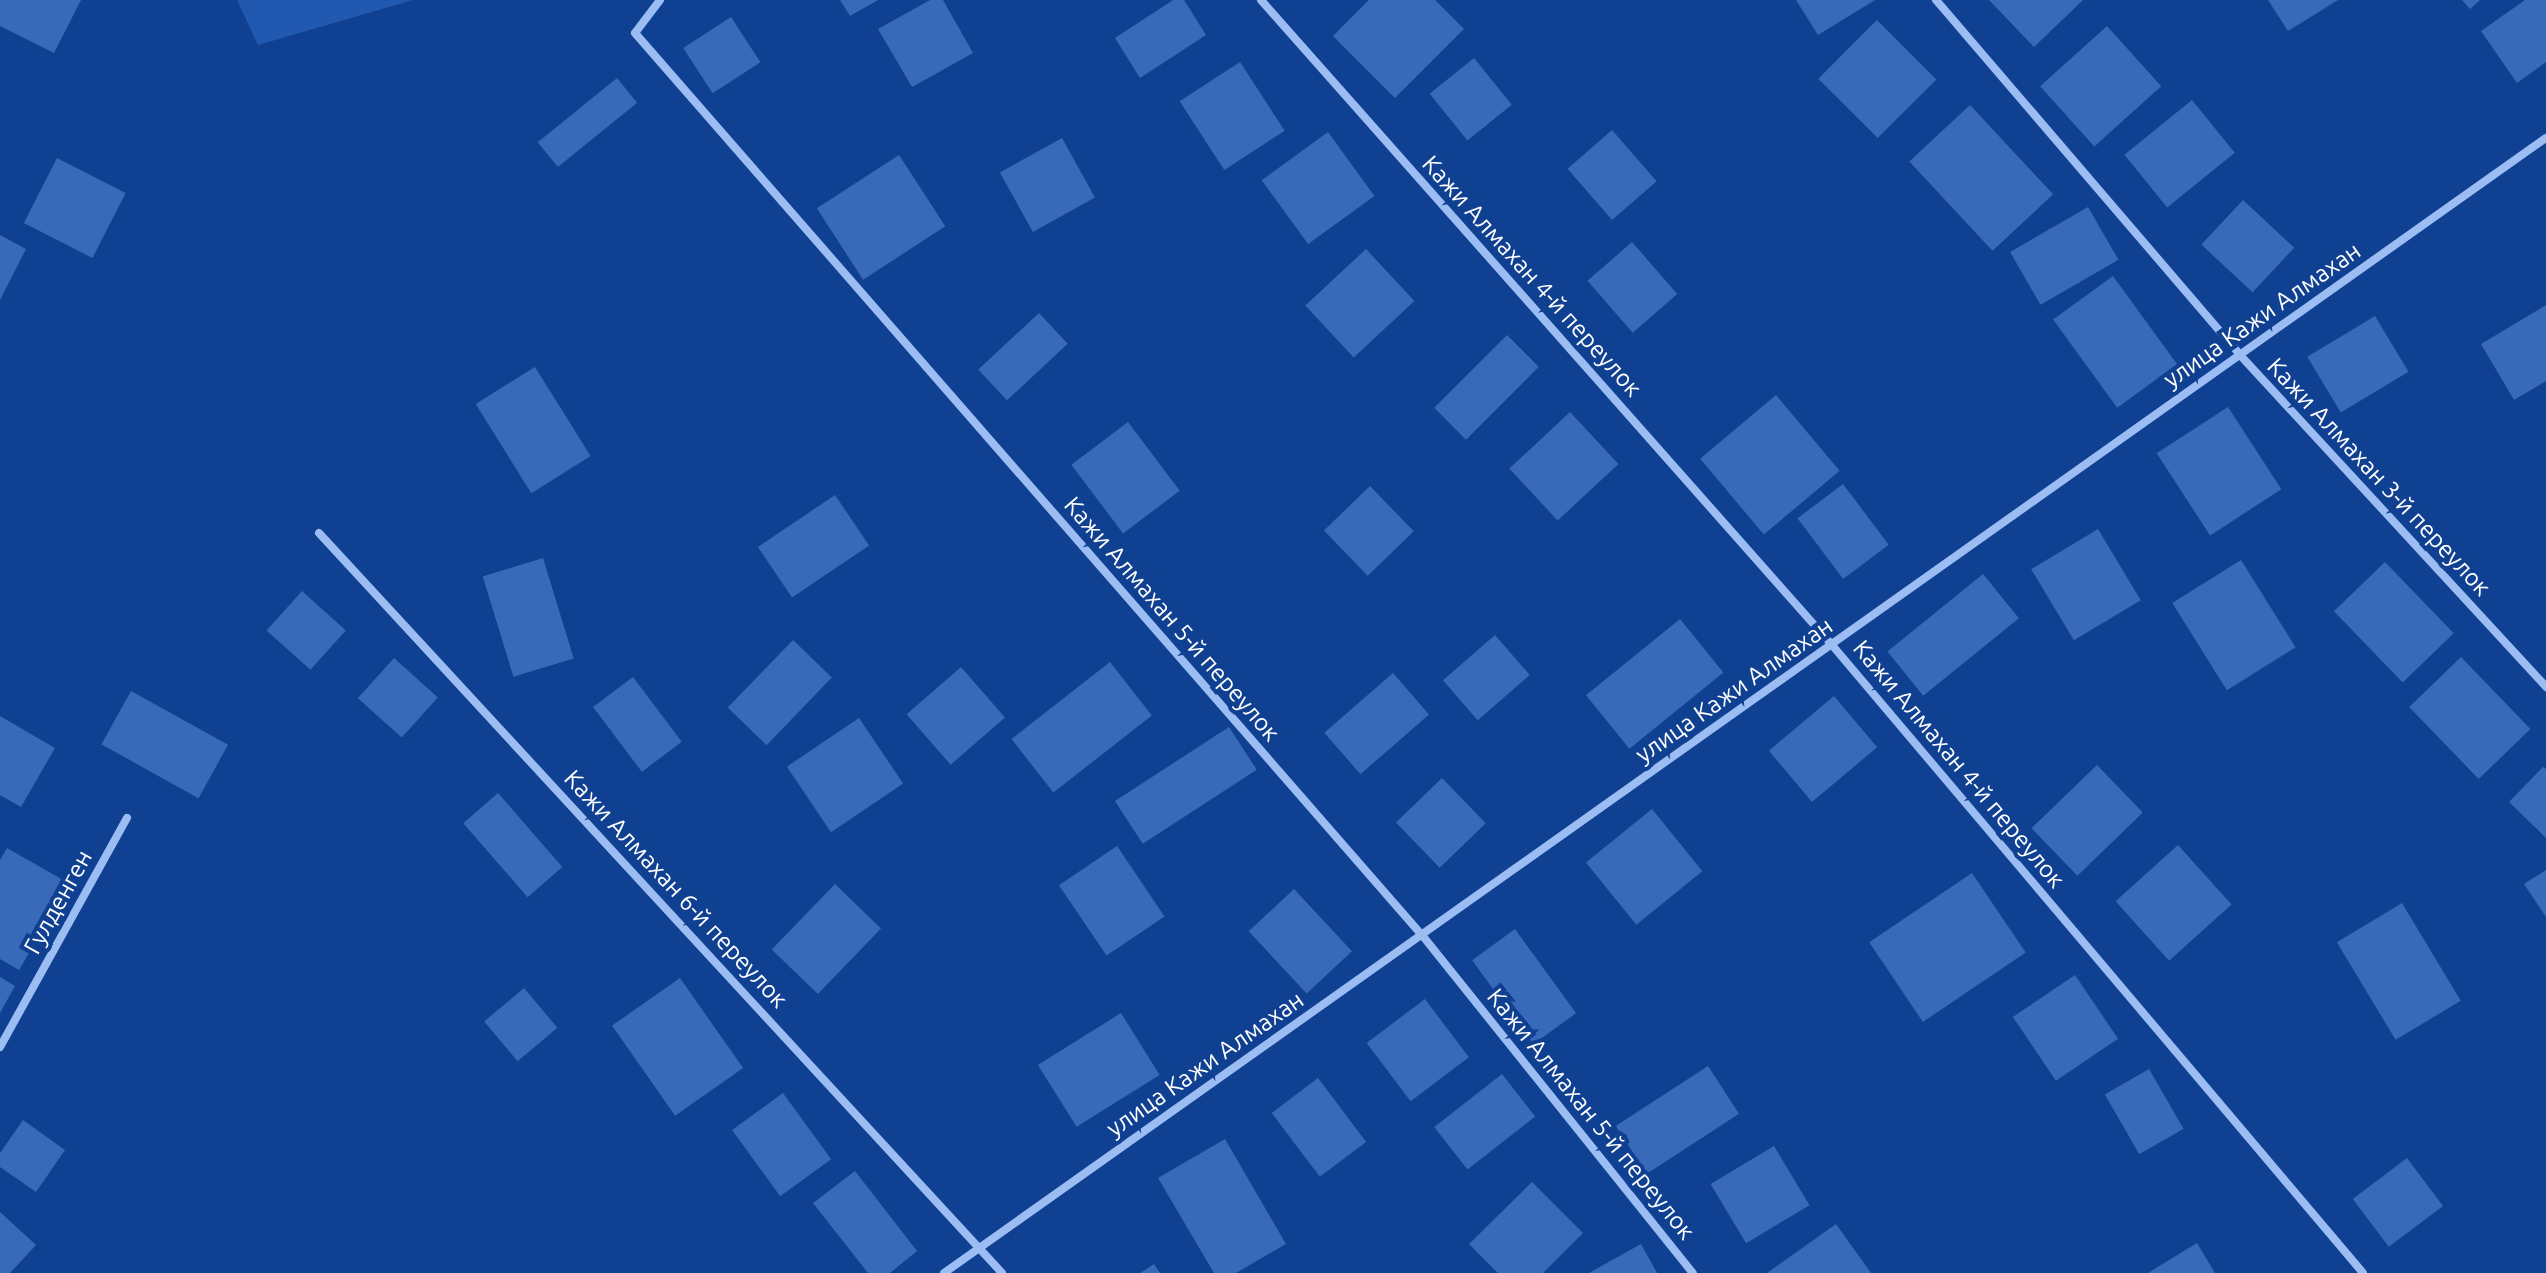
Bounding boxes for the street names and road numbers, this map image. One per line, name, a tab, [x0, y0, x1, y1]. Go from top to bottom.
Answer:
street label: Кажи Алмахан 4-й переулок	[1416, 150, 1648, 402]
street label: улица Кажи Алмахан	[2158, 236, 2366, 394]
street label: Кажи Алмахан 3-й переулок	[2261, 352, 2497, 602]
street label: Кажи Алмахан 5-й переулок	[1058, 491, 1286, 747]
street label: улица Кажи Алмахан	[1630, 611, 1838, 769]
street label: Кажи Алмахан 4-й переулок	[1847, 634, 2071, 894]
street label: Кажи Алмахан 6-й переулок	[558, 764, 794, 1014]
street label: Гулденген	[18, 845, 98, 959]
street label: Кажи Алмахан 5-й переулок	[1481, 983, 1701, 1245]
street label: улица Кажи Алмахан	[1101, 985, 1309, 1143]

